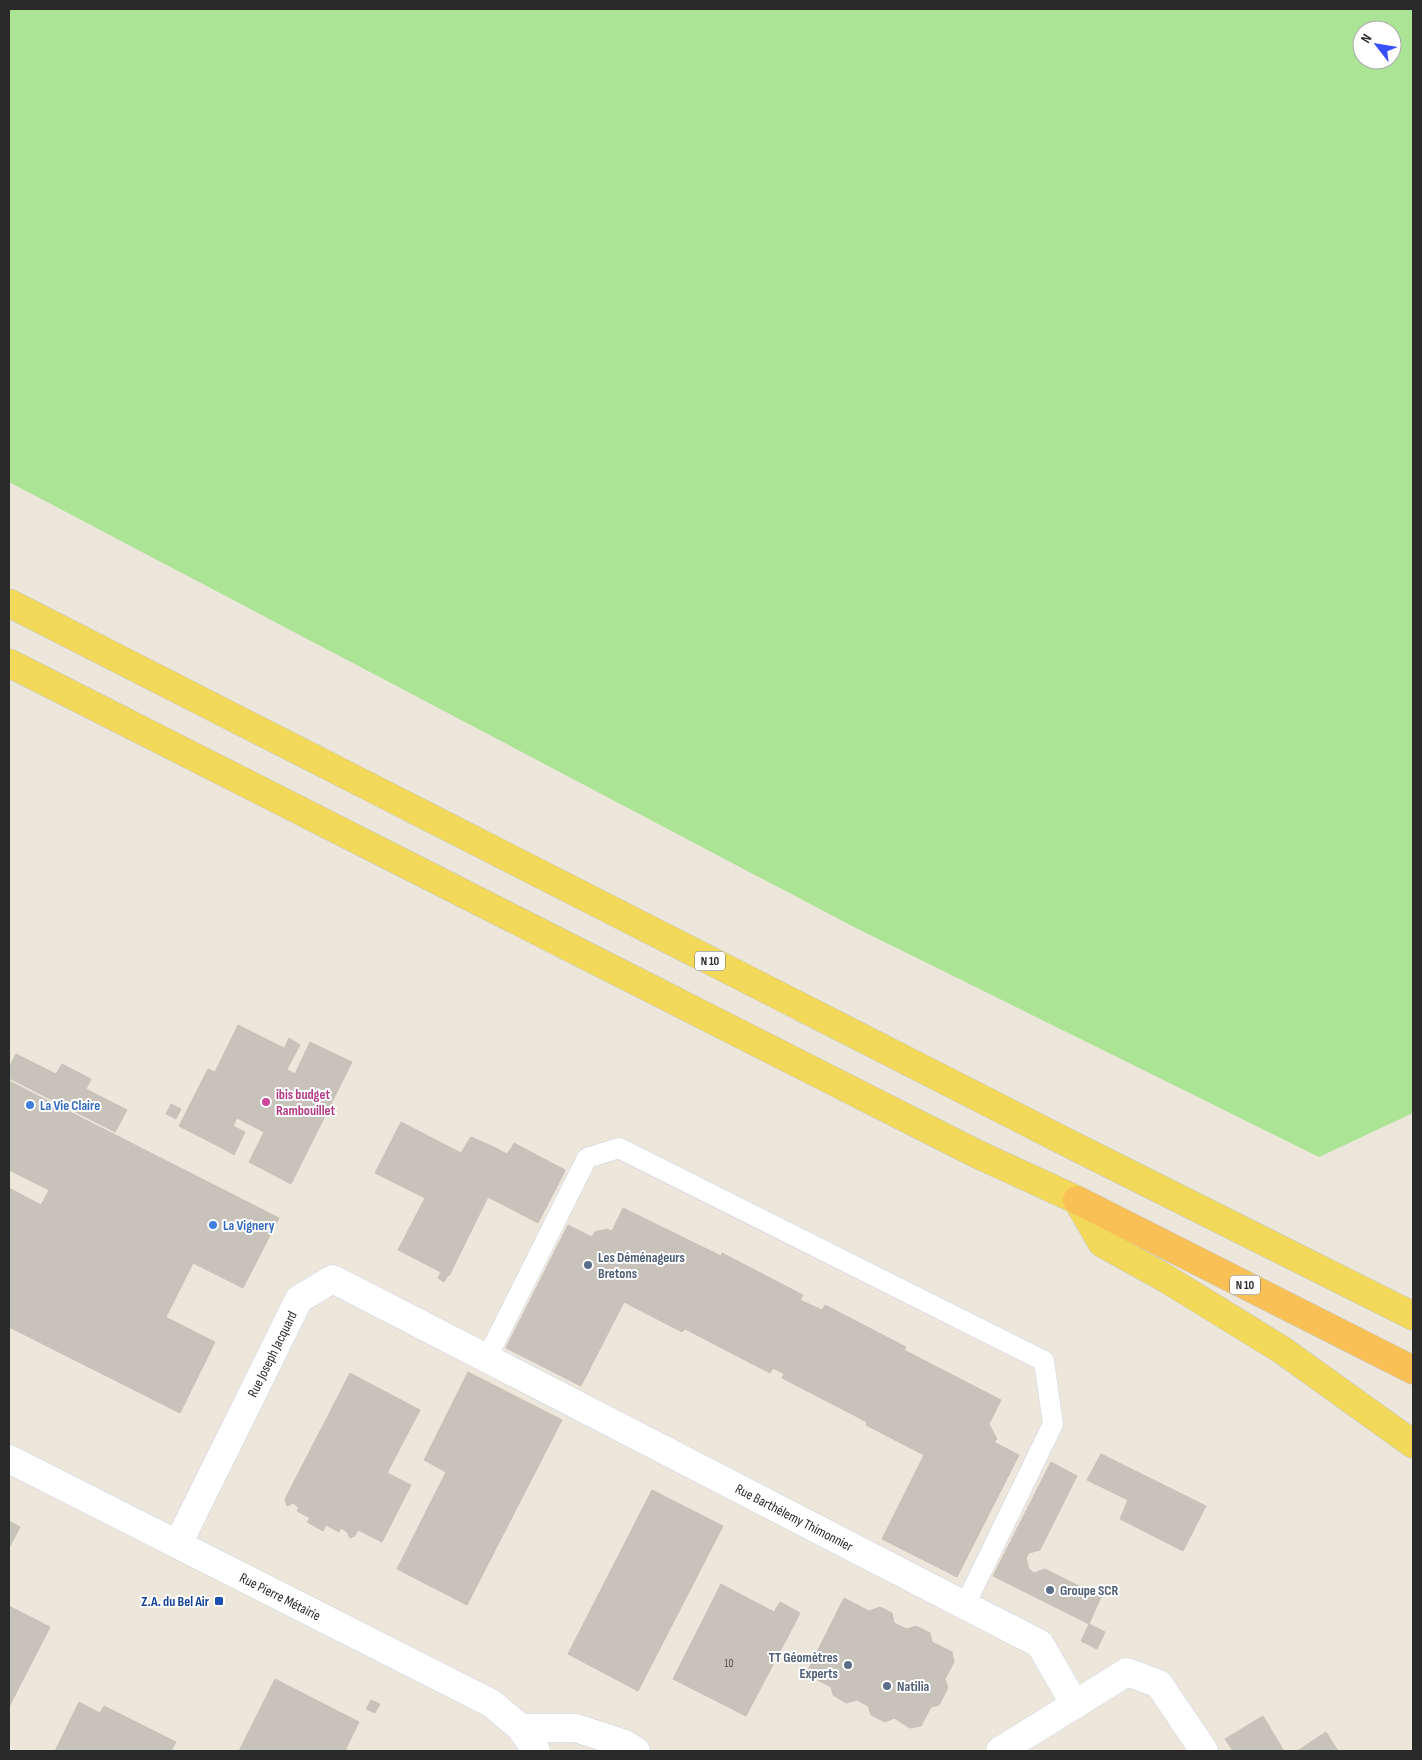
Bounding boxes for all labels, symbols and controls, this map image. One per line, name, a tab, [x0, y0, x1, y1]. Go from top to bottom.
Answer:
north arrow	[1352, 20, 1402, 70]
text: N	[1357, 31, 1375, 46]
road number: N 10	[695, 951, 725, 970]
place label: ibis budget Rambouillet	[276, 1086, 336, 1119]
marker: ibis budget Rambouillet	[260, 1096, 272, 1108]
place label: La Vie Claire	[40, 1097, 100, 1114]
marker: La Vie Claire	[24, 1099, 36, 1111]
place label: La Vignery	[223, 1217, 275, 1234]
marker: La Vignery	[207, 1219, 219, 1231]
place label: Les Déménageurs Bretons	[598, 1249, 685, 1282]
marker: Les Déménageurs Bretons	[582, 1259, 594, 1271]
road number: N 10	[1230, 1276, 1260, 1294]
street label: Rue Joseph Jacquard	[244, 1308, 301, 1400]
street label: Rue Barthélemy Thimonnier	[733, 1480, 856, 1555]
street label: Rue Pierre Métairie	[237, 1569, 323, 1624]
place label: Groupe SCR	[1060, 1582, 1118, 1599]
marker: Groupe SCR	[1044, 1584, 1056, 1596]
place label: Z.A. du Bel Air	[141, 1593, 210, 1610]
marker: Z.A. du Bel Air	[213, 1595, 225, 1607]
place label: TT Géomètres Experts	[769, 1649, 838, 1682]
house number: 10	[725, 1657, 733, 1670]
marker: TT Géomètres Experts	[842, 1659, 854, 1671]
place label: Natilia	[897, 1678, 930, 1695]
marker: Natilia	[881, 1680, 893, 1692]

